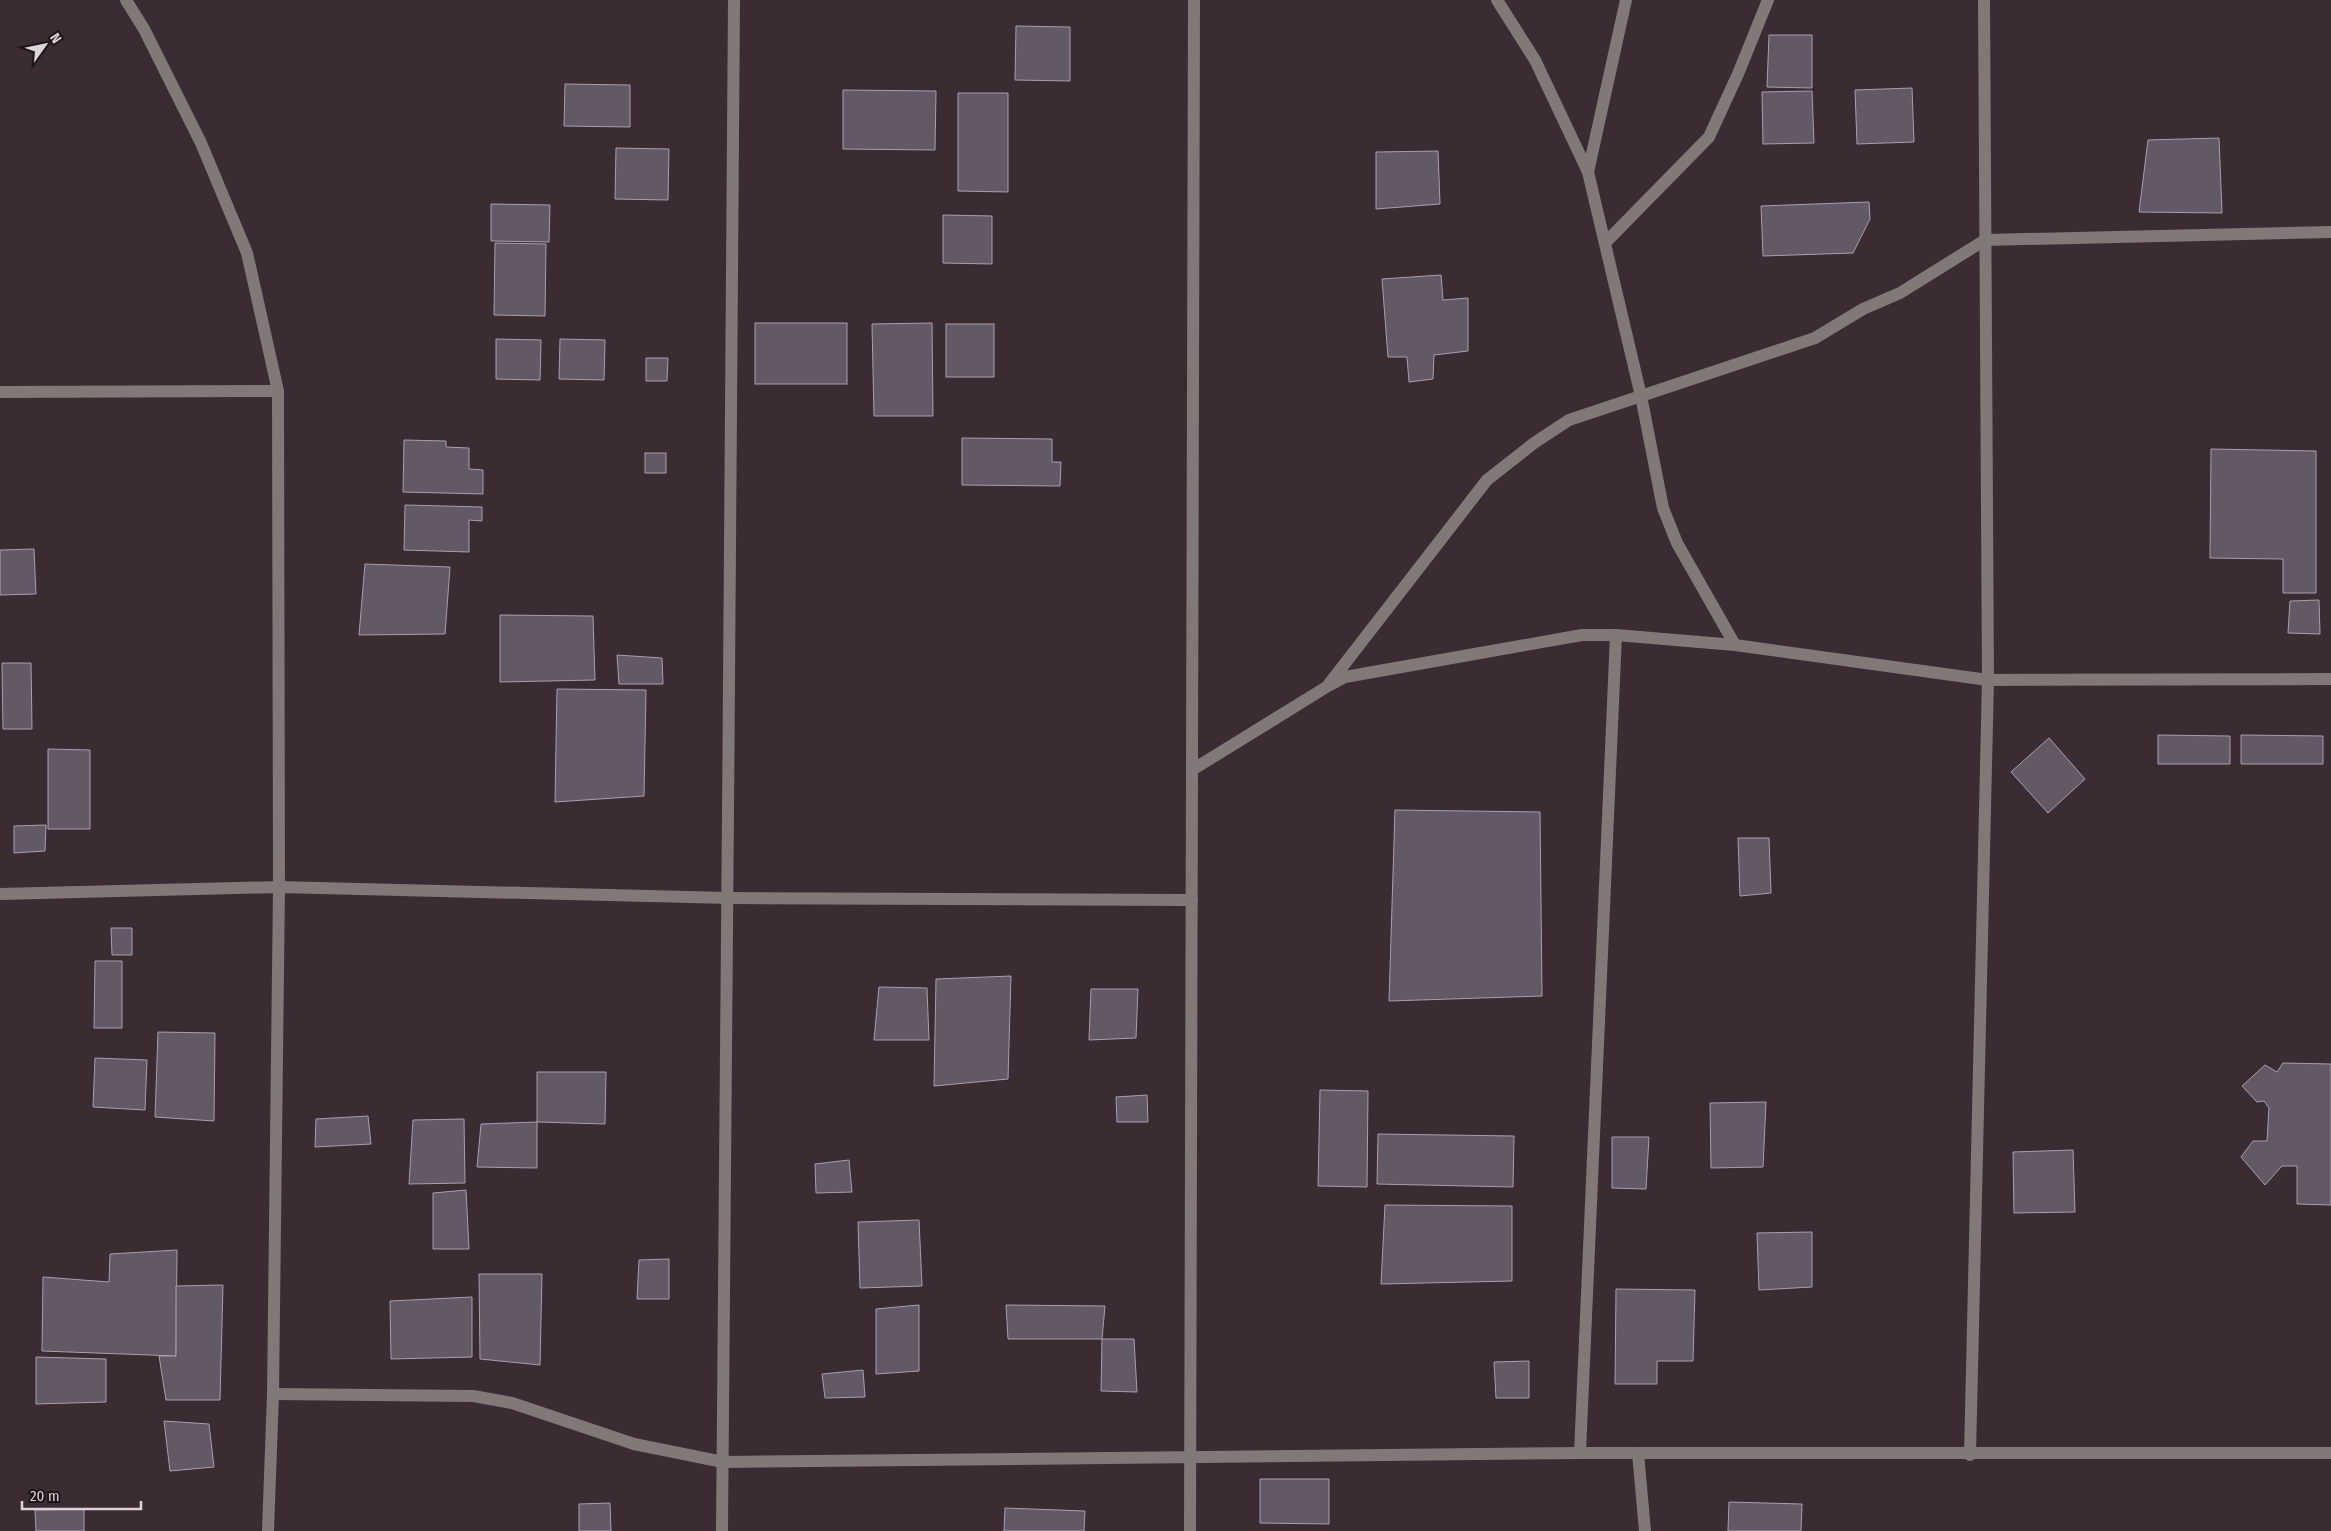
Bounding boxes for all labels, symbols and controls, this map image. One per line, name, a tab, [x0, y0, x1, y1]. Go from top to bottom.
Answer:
north arrow	[20, 20, 70, 70]
text: N	[46, 30, 65, 46]
scale bar	[22, 1478, 141, 1510]
text: 20 m	[30, 1487, 60, 1505]

